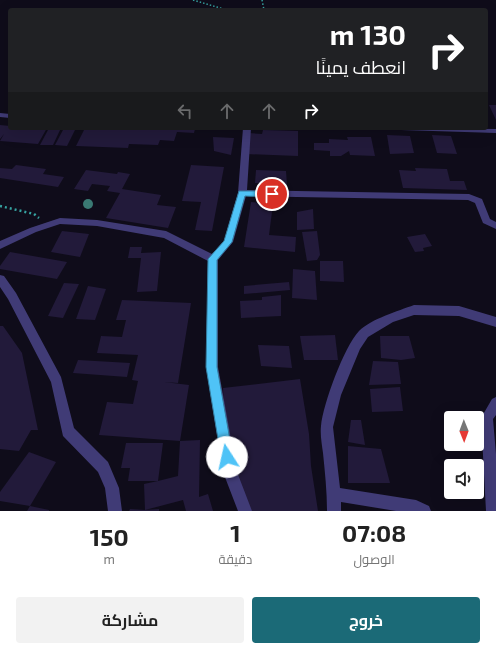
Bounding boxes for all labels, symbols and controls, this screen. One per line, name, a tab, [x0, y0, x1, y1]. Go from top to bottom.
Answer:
text: 130 m	[330, 17, 406, 51]
icon: right	[420, 24, 472, 76]
text: انعطف يمينًا	[316, 56, 406, 78]
icon: left	[174, 100, 196, 122]
icon: ahead	[216, 100, 238, 122]
icon: ahead	[258, 100, 280, 122]
icon: right	[300, 100, 322, 122]
pin	[255, 177, 289, 211]
icon: arrive	[261, 183, 283, 205]
north arrow	[444, 411, 484, 451]
map controls	[444, 411, 484, 499]
position arrow	[206, 436, 248, 478]
button: sound	[444, 459, 484, 499]
text: 1	[230, 518, 241, 547]
text: 07:08	[342, 518, 406, 547]
text: 150	[90, 522, 129, 551]
text: m	[104, 551, 115, 567]
text: دقيقة	[218, 551, 252, 567]
text: الوصول	[353, 551, 395, 567]
button: مشاركة	[16, 597, 244, 643]
button: خروج	[252, 597, 480, 643]

